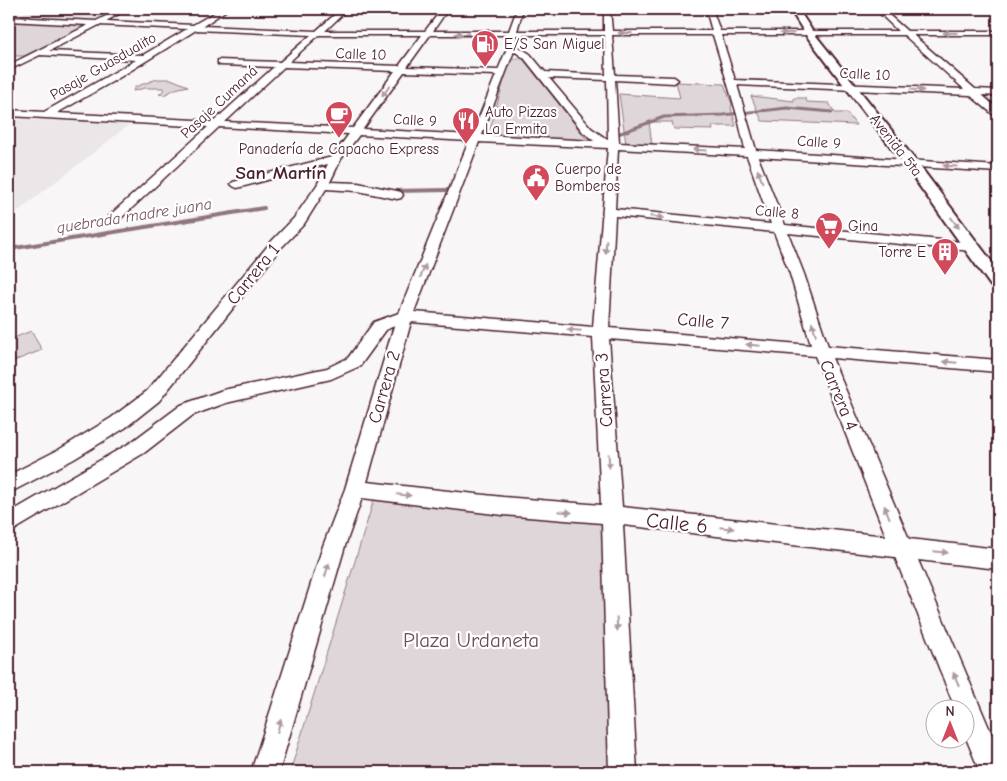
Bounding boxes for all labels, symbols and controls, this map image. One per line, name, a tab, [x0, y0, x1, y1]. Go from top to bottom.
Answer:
street label: Pasaje Guasdualito	[47, 28, 159, 104]
fuel station icon: E/S San Miguel	[470, 29, 500, 68]
one-way arrow	[616, 29, 632, 37]
one-way arrow	[779, 29, 795, 37]
one-way arrow	[941, 29, 957, 37]
one-way arrow	[454, 30, 470, 38]
place label: E/S San Miguel	[504, 35, 605, 53]
street label: Calle 10	[335, 44, 387, 64]
street label: Pasaje Cumaná	[177, 62, 261, 142]
street label: Calle 10	[839, 64, 891, 84]
one-way arrow	[381, 84, 391, 98]
one-way arrow	[909, 86, 925, 94]
cafe icon: Panadería de Capacho Express	[324, 100, 354, 139]
place label: Auto Pizzas La Ermita	[485, 103, 557, 138]
restaurant icon: Auto Pizzas La Ermita	[451, 106, 481, 145]
street label: Calle 9	[393, 110, 437, 130]
street label: Avenida 5ta	[866, 110, 926, 180]
street label: Calle 9	[796, 131, 842, 153]
place label: Panadería de Capacho Express	[239, 140, 439, 158]
one-way arrow	[692, 146, 708, 154]
place label: Cuerpo de Bomberos	[555, 160, 622, 195]
district label: San Martín	[236, 162, 326, 184]
one-way arrow	[941, 162, 957, 170]
public building icon: Cuerpo de Bomberos	[521, 163, 551, 202]
one-way arrow	[756, 168, 764, 183]
water label: quebrada madre juana	[55, 195, 213, 237]
street label: Calle 8	[754, 201, 800, 223]
supermarket icon: Gina	[814, 211, 844, 250]
one-way arrow	[649, 213, 665, 221]
one-way arrow	[950, 216, 960, 230]
place label: Gina	[848, 217, 878, 235]
building icon: Torre E	[930, 237, 960, 276]
one-way arrow	[602, 239, 610, 255]
street label: Carrera 1	[222, 240, 284, 309]
place label: Torre E	[878, 243, 926, 261]
one-way arrow	[420, 264, 428, 278]
street label: Calle 7	[676, 309, 730, 334]
one-way arrow	[810, 321, 818, 336]
one-way arrow	[565, 325, 581, 333]
one-way arrow	[745, 341, 761, 349]
street label: Carrera 2	[364, 348, 405, 426]
street label: Carrera 3	[591, 352, 618, 428]
street label: Carrera 4	[815, 357, 862, 433]
one-way arrow	[941, 358, 957, 366]
one-way arrow	[605, 454, 613, 470]
one-way arrow	[396, 491, 412, 499]
one-way arrow	[883, 504, 891, 519]
one-way arrow	[558, 508, 574, 516]
street label: Calle 6	[645, 508, 709, 538]
one-way arrow	[719, 524, 735, 532]
one-way arrow	[933, 548, 949, 556]
one-way arrow	[323, 563, 331, 578]
one-way arrow	[613, 616, 621, 632]
park label: Plaza Urdaneta	[403, 628, 539, 652]
one-way arrow	[951, 672, 959, 686]
north arrow	[924, 698, 974, 748]
text: N	[945, 703, 955, 720]
one-way arrow	[275, 718, 283, 733]

